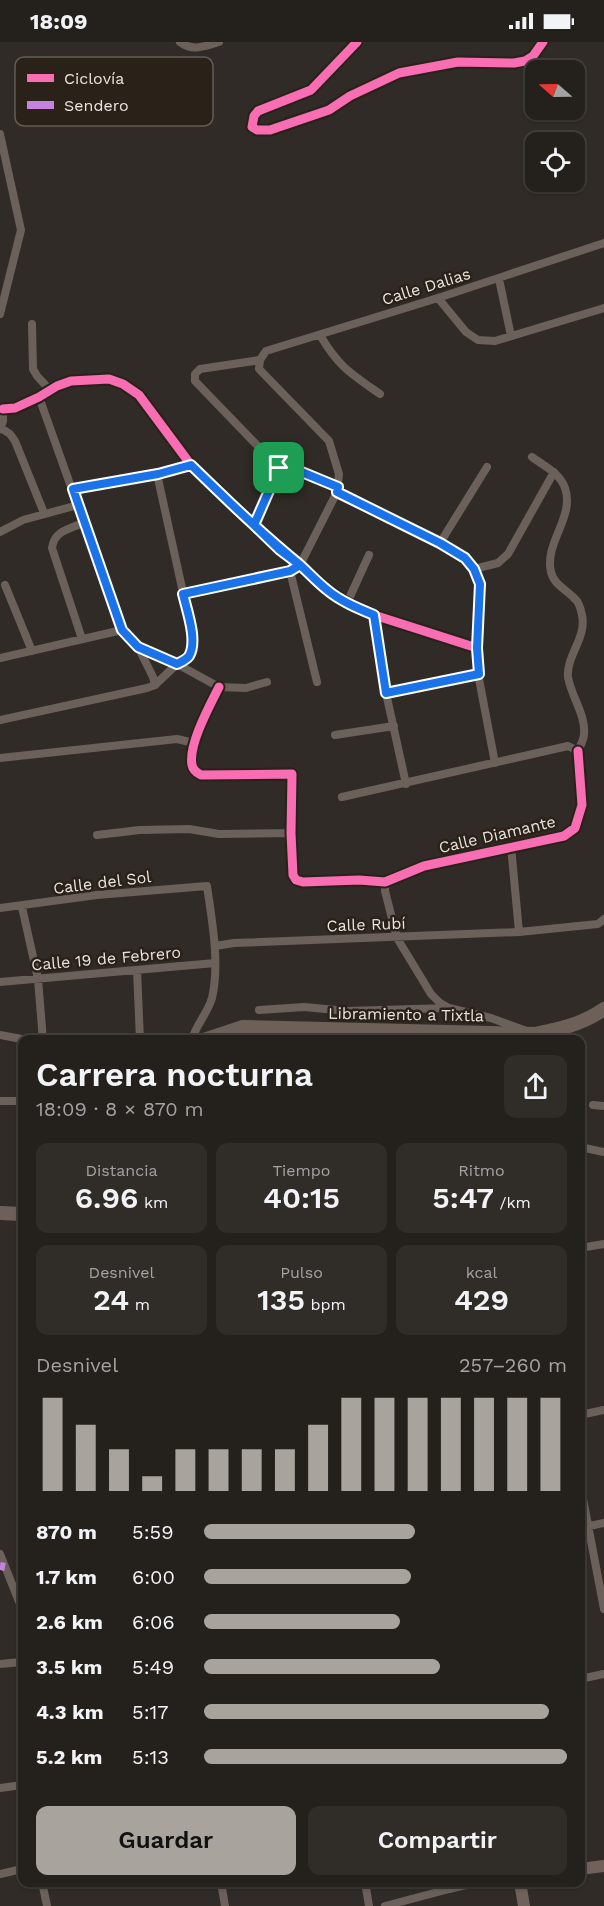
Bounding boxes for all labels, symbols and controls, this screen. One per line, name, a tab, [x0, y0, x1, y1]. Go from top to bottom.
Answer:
text: 18:09	[30, 9, 88, 34]
legend	[15, 57, 213, 126]
north arrow	[525, 60, 585, 120]
map controls	[525, 60, 585, 192]
text: Ciclovía	[64, 69, 124, 88]
text: Sendero	[64, 96, 129, 115]
button: locate	[525, 132, 585, 192]
street label: Calle Dalias	[379, 264, 473, 309]
pin	[253, 442, 304, 493]
icon: arrive	[262, 451, 295, 484]
street label: Calle Diamante	[437, 812, 557, 857]
street label: Calle del Sol	[52, 867, 152, 898]
street label: Calle Rubí	[326, 914, 406, 935]
street label: Calle 19 de Febrero	[30, 942, 182, 974]
street label: Libramiento a Tixtla	[328, 1004, 484, 1025]
text: Carrera nocturna	[36, 1055, 313, 1094]
button: share	[504, 1055, 567, 1118]
text: 18:09 · 8 × 870 m	[36, 1097, 204, 1121]
text: Distancia	[85, 1161, 158, 1180]
text: Tiempo	[273, 1161, 330, 1180]
text: Ritmo	[458, 1161, 505, 1180]
text: 6.96	[75, 1180, 138, 1215]
text: 40:15	[263, 1180, 340, 1215]
text: 5:47	[432, 1180, 494, 1215]
text: km	[138, 1193, 168, 1212]
text: /km	[494, 1193, 531, 1212]
text: Desnivel	[89, 1263, 154, 1282]
text: Pulso	[280, 1263, 323, 1282]
text: kcal	[466, 1263, 497, 1282]
text: 24	[93, 1282, 129, 1317]
text: 135	[257, 1282, 305, 1317]
text: 429	[454, 1282, 509, 1317]
text: m	[129, 1295, 150, 1314]
text: bpm	[305, 1295, 346, 1314]
text: Desnivel	[36, 1353, 118, 1377]
text: 257–260 m	[459, 1353, 567, 1377]
text: 870 m	[36, 1520, 97, 1544]
text: 5:59	[132, 1520, 174, 1544]
text: 1.7 km	[36, 1565, 97, 1589]
text: 6:00	[132, 1565, 175, 1589]
text: 2.6 km	[36, 1610, 103, 1634]
text: 6:06	[132, 1610, 175, 1634]
text: 3.5 km	[36, 1655, 102, 1679]
text: 5:49	[132, 1655, 174, 1679]
text: 4.3 km	[36, 1700, 103, 1724]
text: 5:17	[132, 1700, 169, 1724]
text: 5.2 km	[36, 1745, 102, 1769]
text: 5:13	[132, 1745, 169, 1769]
button: Guardar	[36, 1806, 296, 1875]
button: Compartir	[308, 1806, 567, 1875]

